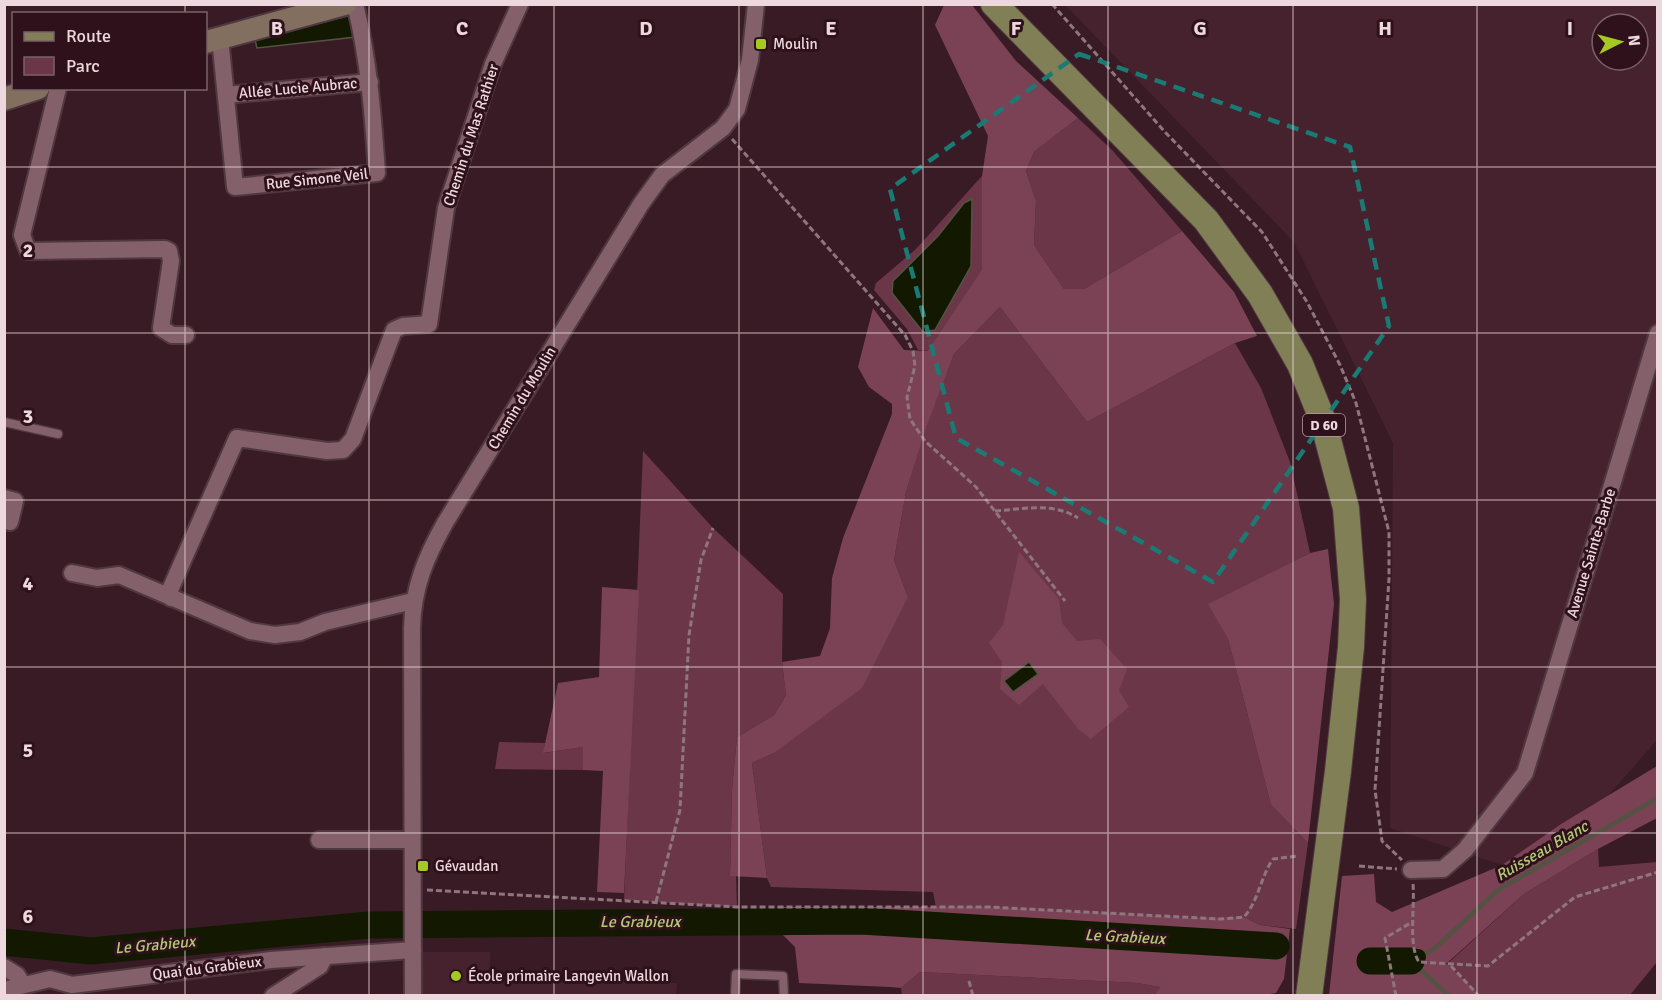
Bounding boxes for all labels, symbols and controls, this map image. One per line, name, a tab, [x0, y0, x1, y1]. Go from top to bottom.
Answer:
legend	[12, 12, 207, 90]
north arrow	[1590, 12, 1650, 72]
text: B	[271, 16, 283, 41]
text: C	[456, 16, 468, 41]
text: D	[639, 16, 653, 41]
text: E	[825, 16, 837, 41]
text: F	[1011, 16, 1022, 41]
text: G	[1193, 16, 1207, 41]
text: H	[1378, 16, 1392, 41]
text: I	[1567, 16, 1573, 41]
text: Route	[66, 25, 111, 47]
text: N	[1623, 34, 1644, 47]
place label: Moulin	[773, 35, 818, 53]
marker: Moulin	[754, 37, 768, 51]
text: Parc	[66, 55, 100, 77]
street label: Chemin du Mas Rathier	[440, 61, 503, 208]
street label: Allée Lucie Aubrac	[238, 74, 358, 102]
street label: Rue Simone Veil	[265, 165, 369, 193]
text: 2	[23, 238, 33, 263]
street label: Chemin du Moulin	[484, 343, 560, 453]
text: 3	[23, 404, 33, 429]
road number: D 60	[1303, 414, 1345, 436]
street label: Avenue Sainte-Barbe	[1563, 486, 1619, 620]
text: 4	[23, 571, 34, 596]
text: 5	[23, 738, 33, 763]
water label: Ruisseau Blanc	[1492, 816, 1593, 886]
place label: Gévaudan	[435, 857, 498, 875]
marker: Gévaudan	[416, 859, 430, 873]
text: 6	[23, 904, 34, 929]
water label: Le Grabieux	[600, 912, 682, 932]
water label: Le Grabieux	[1084, 925, 1167, 949]
water label: Le Grabieux	[114, 931, 198, 958]
street label: Quai du Grabieux	[151, 952, 263, 984]
place label: École primaire Langevin Wallon	[468, 966, 669, 985]
marker: École primaire Langevin Wallon	[449, 969, 463, 983]

